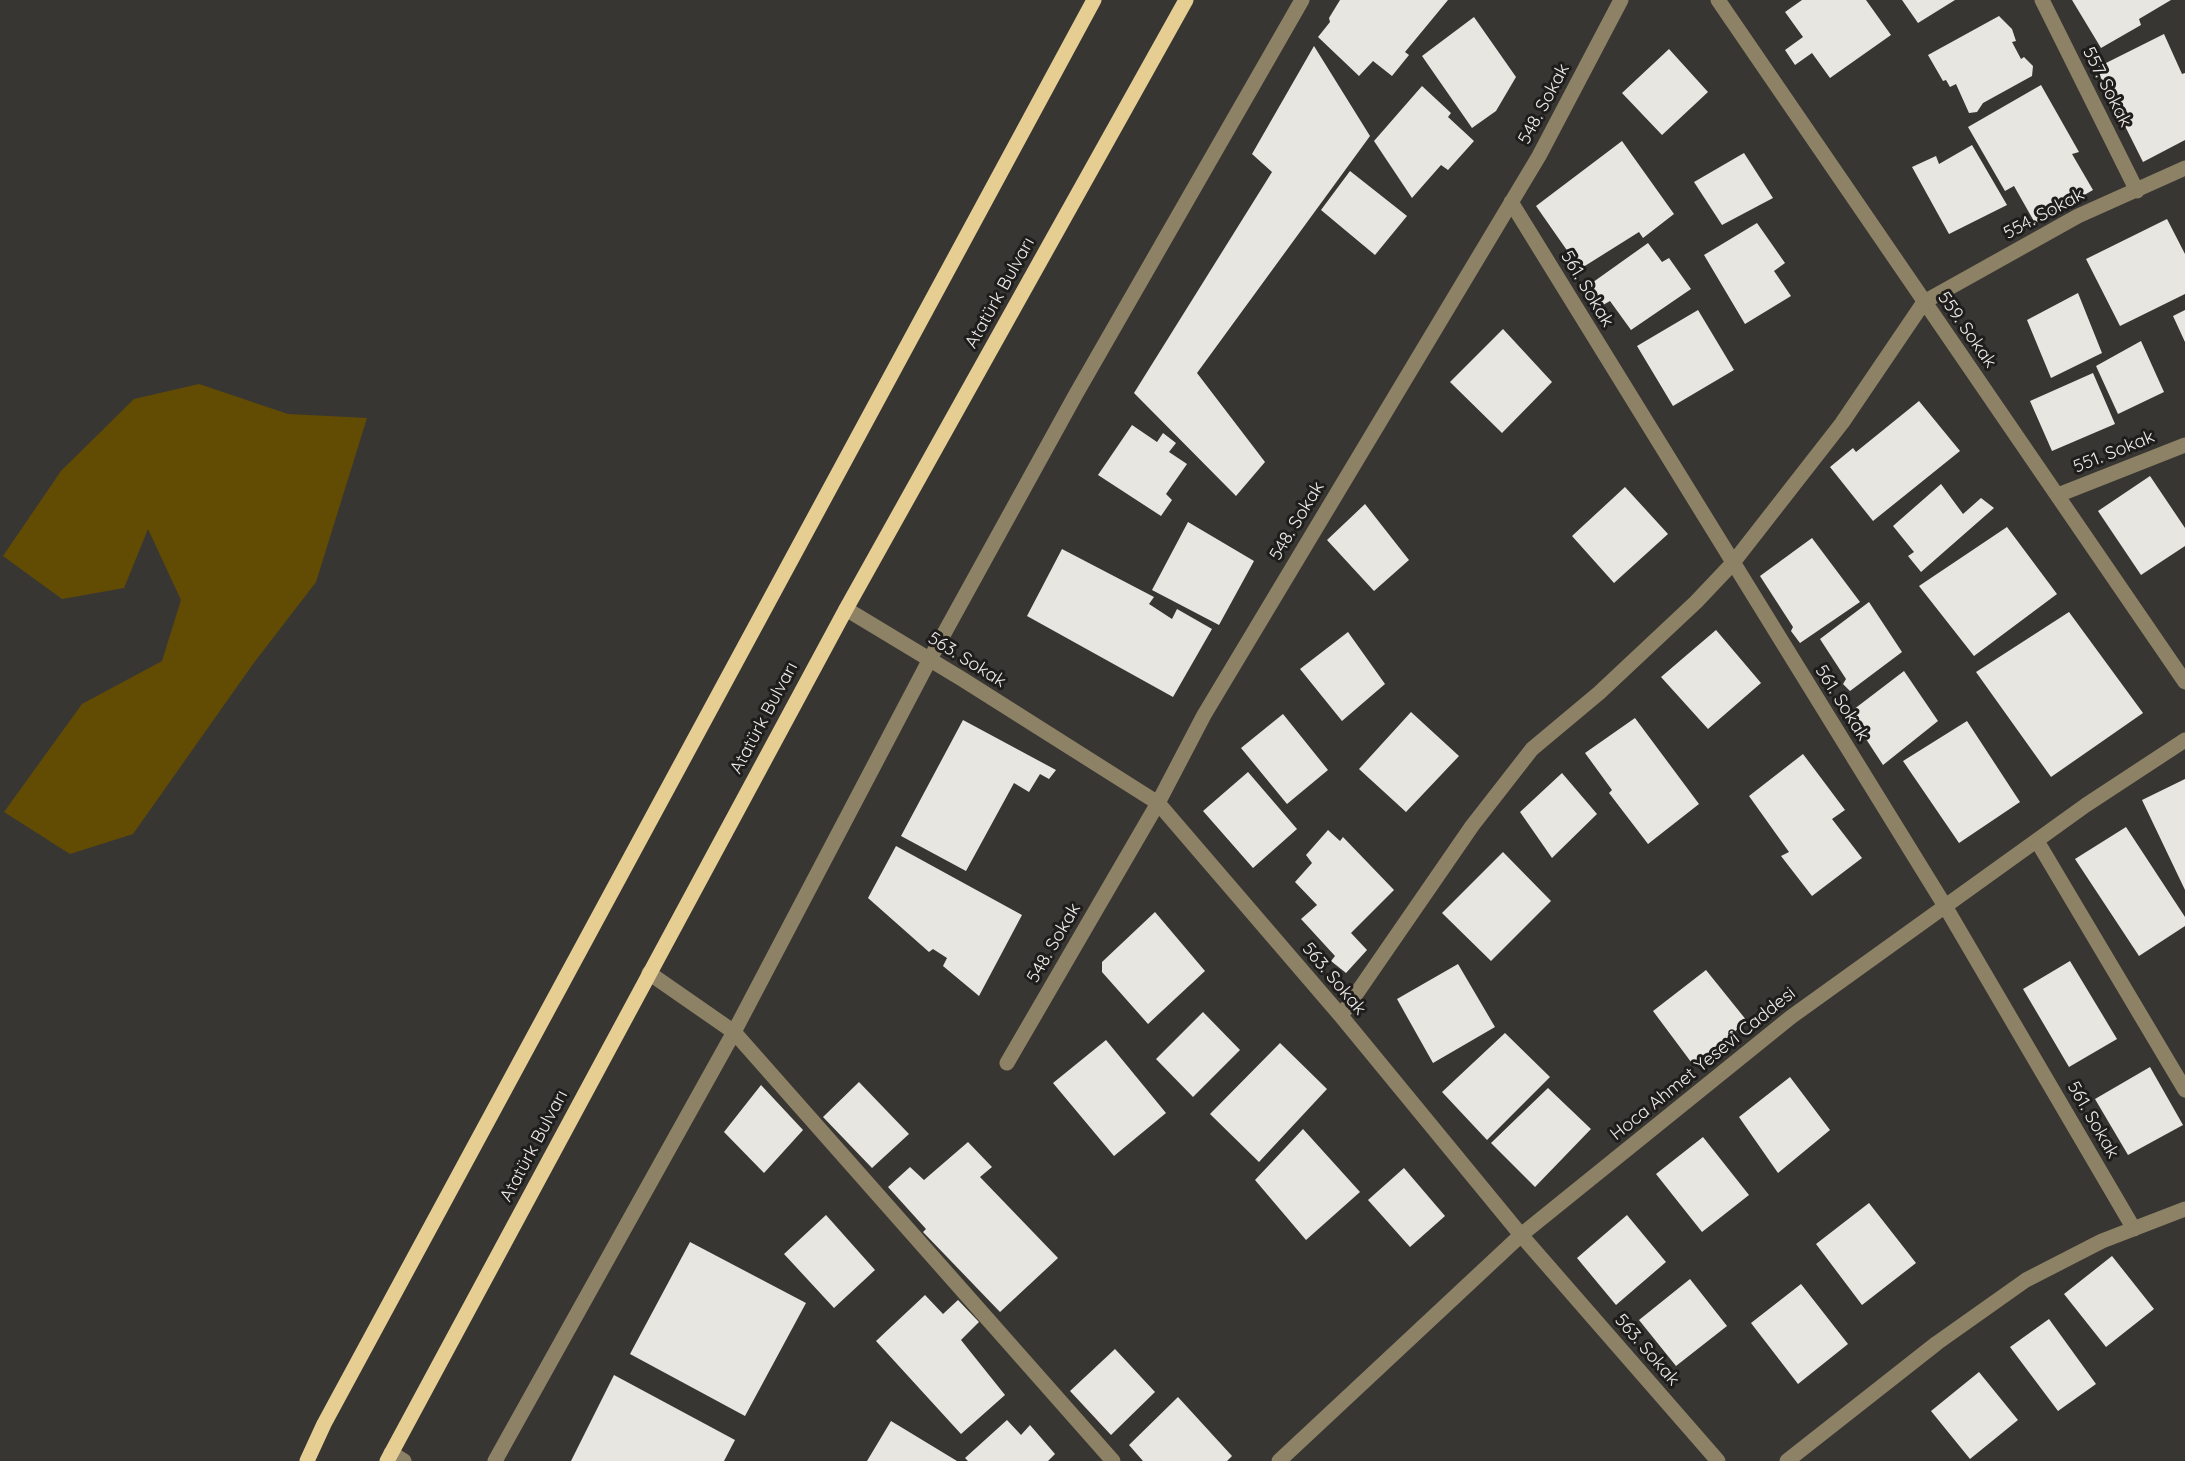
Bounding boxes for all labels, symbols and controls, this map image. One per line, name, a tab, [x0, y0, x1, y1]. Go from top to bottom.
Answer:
street label: 557. Sokak	[2078, 43, 2136, 131]
street label: 548. Sokak	[1514, 60, 1574, 148]
street label: 554. Sokak	[2000, 184, 2088, 244]
street label: Atatürk Bulvarı	[961, 234, 1039, 352]
street label: 561. Sokak	[1556, 247, 1618, 331]
street label: 559. Sokak	[1933, 288, 2001, 372]
street label: 551. Sokak	[2070, 426, 2158, 478]
street label: 548. Sokak	[1265, 478, 1329, 564]
street label: 563. Sokak	[924, 627, 1010, 693]
street label: Atatürk Bulvarı	[726, 659, 802, 777]
street label: 561. Sokak	[1810, 661, 1874, 745]
street label: 548. Sokak	[1023, 899, 1085, 987]
street label: 563. Sokak	[1297, 938, 1371, 1020]
street label: Hoca Ahmet Yesevi Caddesi	[1606, 983, 1800, 1145]
street label: 561. Sokak	[2062, 1078, 2124, 1162]
street label: Atatürk Bulvarı	[496, 1087, 572, 1205]
street label: 563. Sokak	[1610, 1310, 1684, 1390]

